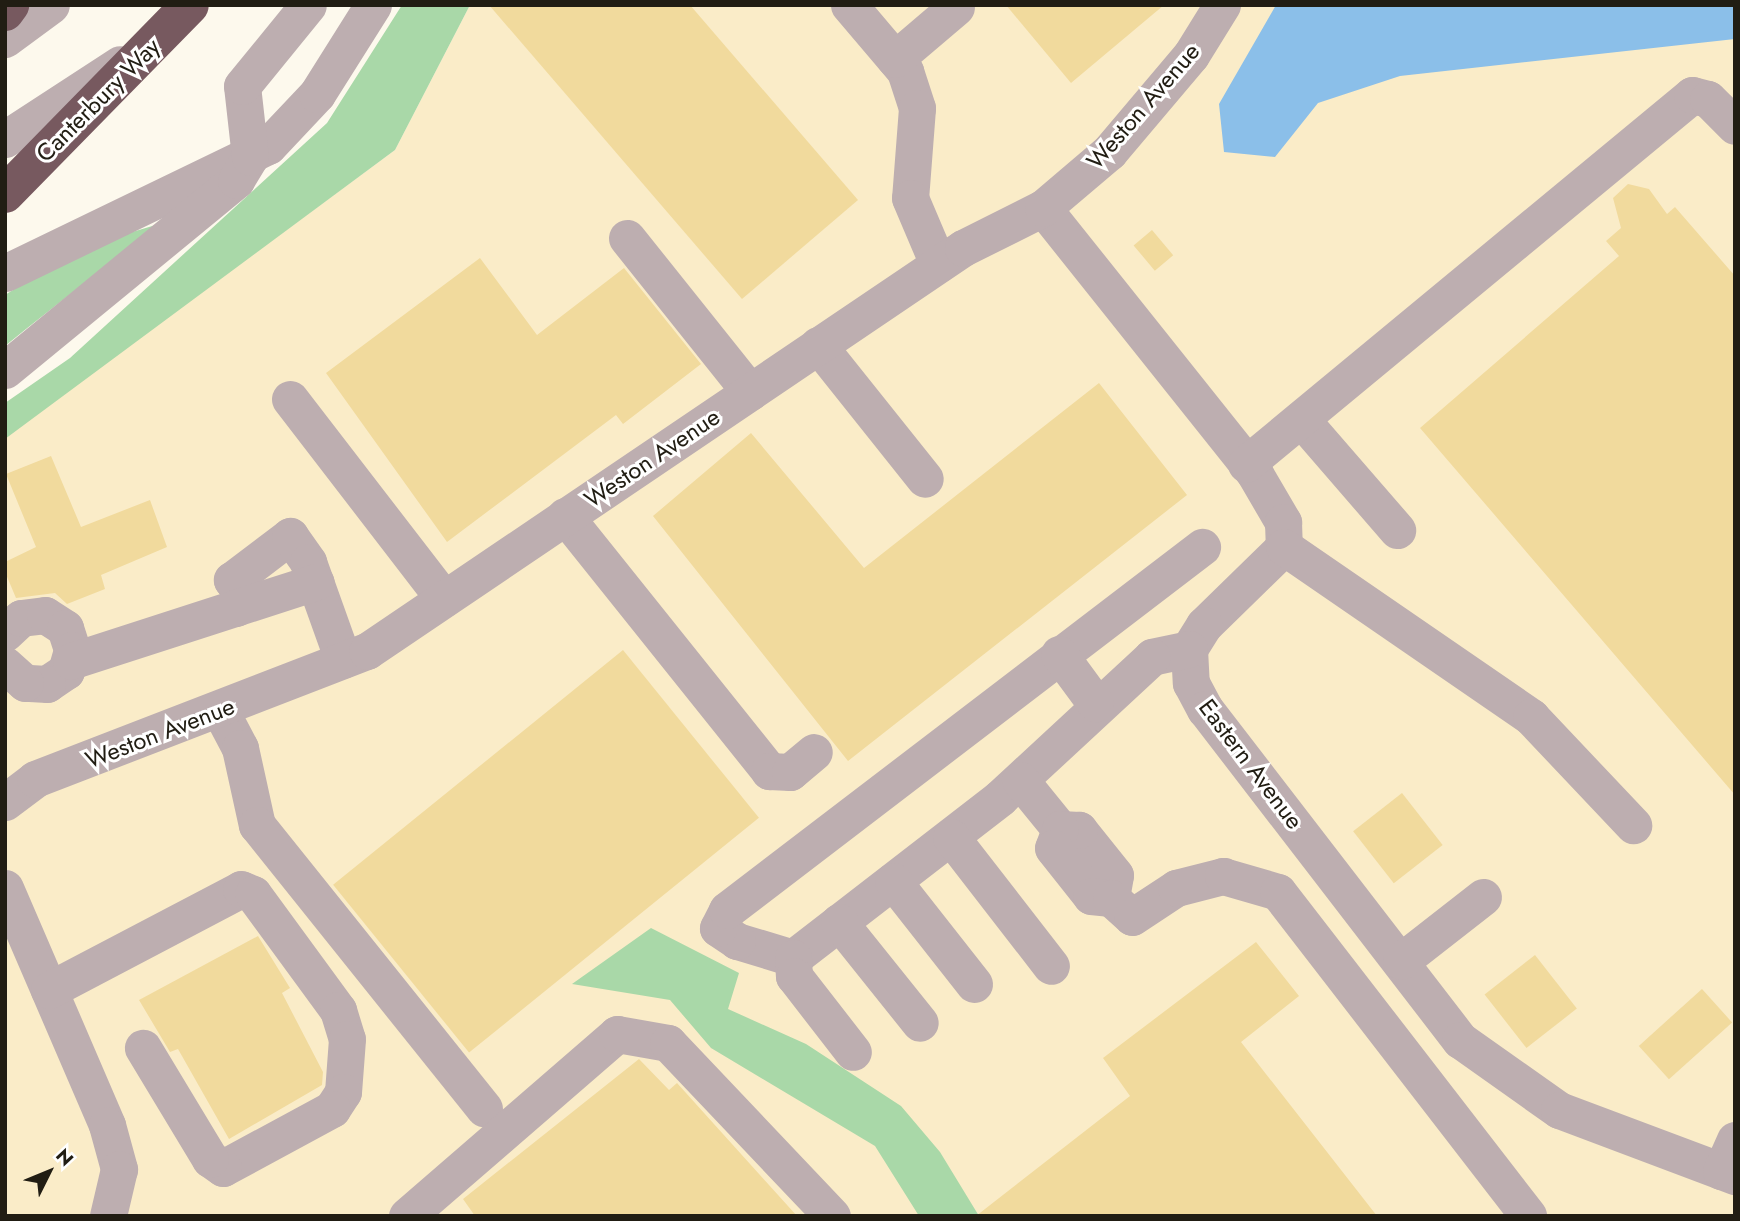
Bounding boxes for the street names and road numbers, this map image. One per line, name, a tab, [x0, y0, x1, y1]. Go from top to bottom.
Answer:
street label: Canterbury Way	[30, 32, 166, 168]
street label: Weston Avenue	[1081, 37, 1205, 175]
street label: Weston Avenue	[579, 402, 725, 514]
street label: Weston Avenue	[81, 691, 239, 775]
street label: Eastern Avenue	[1193, 693, 1309, 835]

